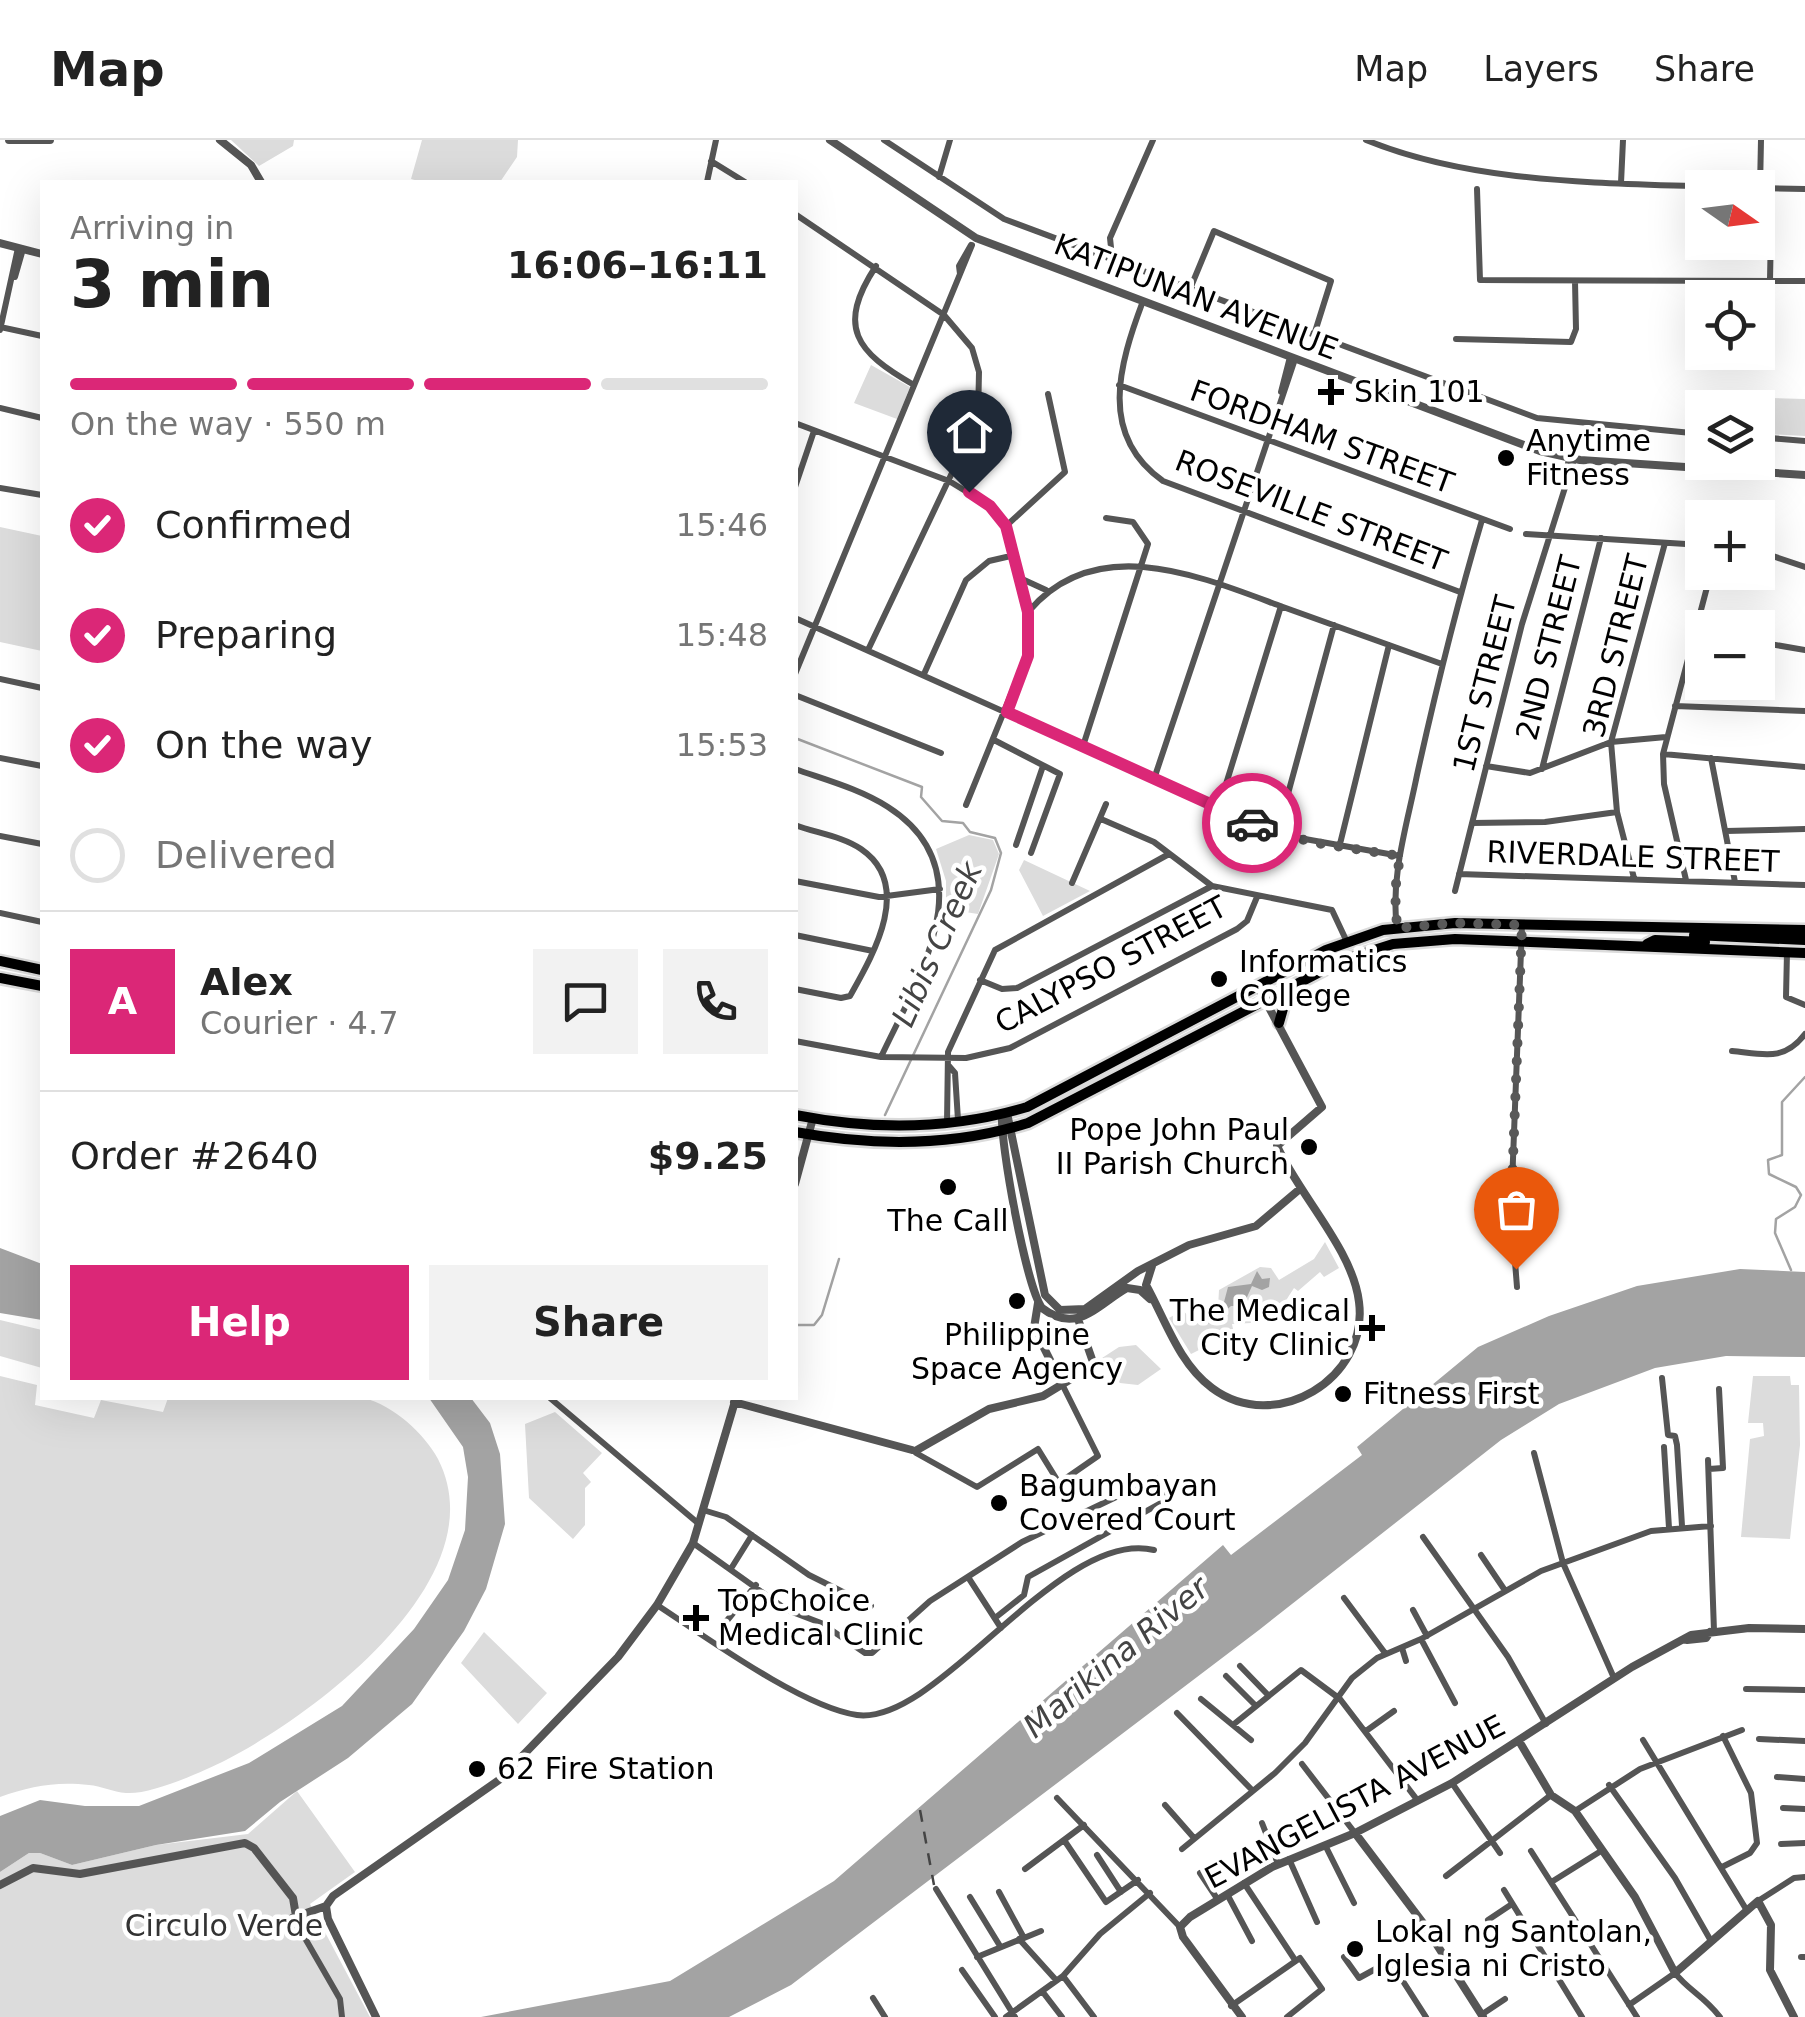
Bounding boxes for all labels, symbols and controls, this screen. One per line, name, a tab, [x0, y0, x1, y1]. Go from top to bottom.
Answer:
text: Map	[50, 41, 165, 97]
text: Map	[1354, 49, 1428, 89]
text: Layers	[1483, 49, 1599, 89]
text: Share	[1654, 49, 1755, 89]
north arrow	[1685, 170, 1775, 260]
map controls	[1685, 170, 1775, 700]
text: Arriving in	[70, 209, 234, 247]
street label: KATIPUNAN AVENUE	[1049, 226, 1343, 367]
text: 16:06–16:11	[507, 243, 768, 287]
text: 3 min	[70, 247, 274, 322]
button: locate	[1685, 280, 1775, 370]
street label: FORDHAM STREET	[1186, 373, 1459, 501]
place label: Skin 101	[1354, 374, 1485, 409]
marker: Skin 101	[1318, 379, 1344, 405]
pin	[927, 390, 1012, 493]
button: layers	[1685, 390, 1775, 480]
text: On the way · 550 m	[70, 405, 386, 443]
icon: home	[942, 405, 997, 460]
place label: Anytime Fitness	[1526, 423, 1651, 492]
street label: ROSEVILLE STREET	[1170, 443, 1453, 579]
marker: Anytime Fitness	[1495, 447, 1517, 469]
icon: check	[70, 498, 125, 553]
button: +	[1685, 500, 1775, 590]
text: Confirmed	[155, 503, 352, 547]
text: 15:46	[676, 506, 768, 544]
street label: 3RD STREET	[1576, 550, 1655, 741]
street label: 2ND STREET	[1509, 551, 1588, 744]
street label: 1ST STREET	[1446, 591, 1523, 776]
icon: check	[70, 608, 125, 663]
button: −	[1685, 610, 1775, 700]
text: Preparing	[155, 613, 337, 657]
text: 15:48	[676, 616, 768, 654]
icon: check	[70, 718, 125, 773]
text: On the way	[155, 723, 372, 767]
text: 15:53	[676, 726, 768, 764]
courier	[1202, 773, 1302, 873]
icon: car	[1225, 796, 1280, 851]
text: Delivered	[155, 833, 337, 877]
street label: RIVERDALE STREET	[1486, 834, 1781, 879]
water label: Libis Creek	[884, 854, 991, 1032]
street label: CALYPSO STREET	[989, 888, 1233, 1040]
place label: Informatics College	[1239, 944, 1407, 1013]
button: chat	[533, 949, 638, 1054]
button: phone	[663, 949, 768, 1054]
text: Alex	[200, 960, 293, 1004]
marker: Informatics College	[1208, 968, 1230, 990]
text: A	[108, 979, 137, 1023]
text: Courier · 4.7	[200, 1004, 399, 1042]
place label: Pope John Paul II Parish Church	[1056, 1112, 1289, 1181]
text: Order #2640	[70, 1134, 319, 1178]
text: $9.25	[648, 1134, 768, 1178]
marker: Pope John Paul II Parish Church	[1298, 1136, 1320, 1158]
pin	[1474, 1167, 1559, 1270]
marker: The Call	[937, 1176, 959, 1198]
icon: bag	[1489, 1182, 1544, 1237]
place label: The Call	[886, 1203, 1009, 1238]
button: Help	[70, 1265, 409, 1380]
button: Share	[429, 1265, 768, 1380]
marker: Philippine Space Agency	[1006, 1290, 1028, 1312]
place label: The Medical City Clinic	[1169, 1293, 1350, 1362]
marker: The Medical City Clinic	[1359, 1315, 1385, 1341]
place label: Philippine Space Agency	[911, 1317, 1123, 1386]
place label: Fitness First	[1363, 1376, 1540, 1411]
marker: Fitness First	[1332, 1383, 1354, 1405]
place label: Bagumbayan Covered Court	[1019, 1468, 1236, 1537]
marker: Bagumbayan Covered Court	[988, 1492, 1010, 1514]
water label: Marikina River	[1016, 1567, 1218, 1745]
place label: TopChoice Medical Clinic	[717, 1583, 924, 1652]
marker: TopChoice Medical Clinic	[683, 1605, 709, 1631]
street label: EVANGELISTA AVENUE	[1199, 1708, 1511, 1896]
place label: 62 Fire Station	[497, 1751, 714, 1786]
marker: 62 Fire Station	[466, 1758, 488, 1780]
park label: Circulo Verde	[125, 1908, 323, 1943]
place label: Lokal ng Santolan, Iglesia ni Cristo	[1375, 1914, 1652, 1983]
marker: Lokal ng Santolan, Iglesia ni Cristo	[1344, 1938, 1366, 1960]

